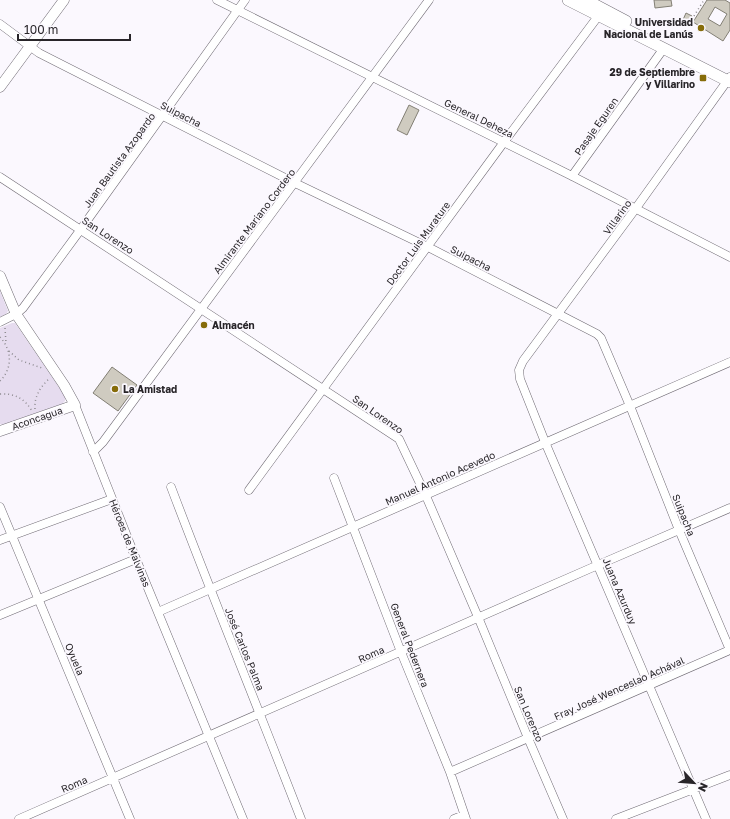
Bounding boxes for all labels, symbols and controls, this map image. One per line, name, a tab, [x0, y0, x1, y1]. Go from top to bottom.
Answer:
scale bar	[18, 16, 130, 42]
place label: Universidad Nacional de Lanús	[604, 16, 693, 40]
text: 100 m	[24, 22, 58, 37]
marker: Universidad Nacional de Lanús	[696, 23, 706, 33]
place label: 29 de Septiembre y Villarino	[610, 66, 695, 90]
marker: 29 de Septiembre y Villarino	[698, 73, 708, 83]
street label: Pasaje Eguren	[572, 95, 620, 157]
street label: General Deheza	[442, 96, 516, 140]
street label: Suipacha	[159, 99, 203, 129]
street label: Juan Bautista Azopardo	[81, 110, 157, 210]
street label: Almirante Mariano Cordero	[211, 166, 297, 276]
street label: Villarino	[600, 197, 634, 237]
street label: Doctor Luis Murature	[384, 199, 453, 287]
street label: San Lorenzo	[80, 214, 136, 256]
street label: Suipacha	[449, 243, 493, 273]
place label: Almacén	[212, 319, 255, 331]
marker: Almacén	[199, 320, 209, 330]
place label: La Amistad	[123, 383, 177, 395]
marker: La Amistad	[110, 384, 120, 394]
street label: San Lorenzo	[350, 392, 406, 436]
street label: Aconcagua	[10, 404, 64, 432]
street label: Manuel Antonio Acevedo	[383, 448, 497, 508]
street label: Suipacha	[670, 492, 698, 538]
street label: Héroes de Malvinas	[107, 497, 153, 589]
street label: Juana Azurduy	[601, 556, 640, 626]
street label: General Pedernera	[388, 601, 432, 689]
street label: José Carlos Palma	[223, 606, 267, 692]
street label: Oyuela	[63, 641, 87, 677]
street label: Roma	[356, 643, 386, 665]
street label: Fray José Wenceslao Achával	[552, 654, 686, 722]
street label: San Lorenzo	[512, 684, 546, 744]
north arrow	[674, 763, 714, 803]
street label: Roma	[59, 773, 89, 795]
text: N	[696, 781, 711, 794]

